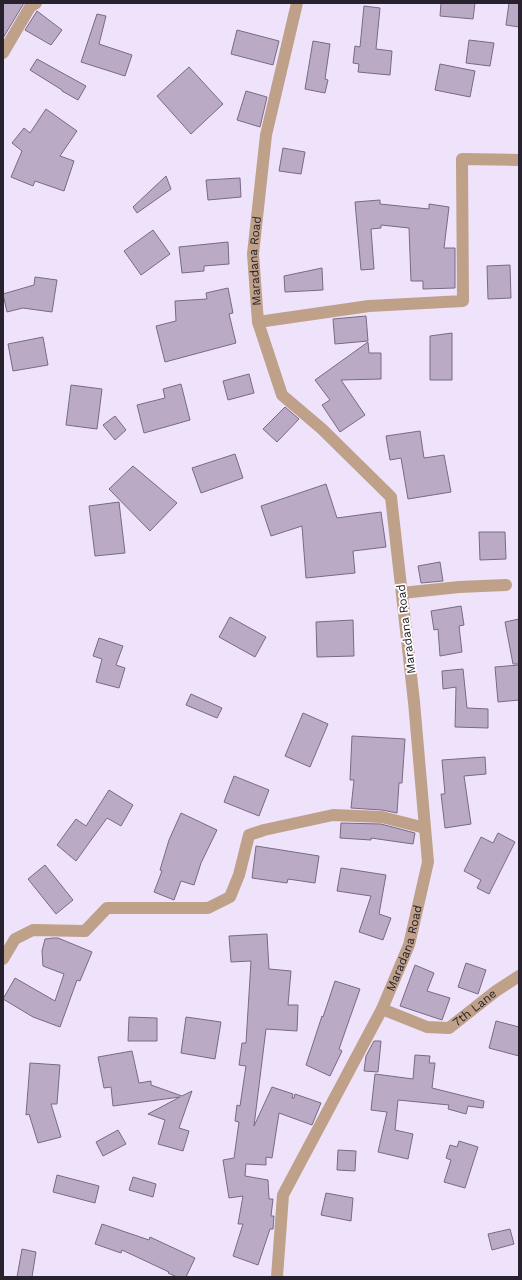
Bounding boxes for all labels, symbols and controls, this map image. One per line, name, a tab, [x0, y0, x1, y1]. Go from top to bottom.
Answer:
street label: Maradana Road	[246, 215, 264, 306]
street label: Maradana Road	[394, 583, 418, 675]
street label: Maradana Road	[383, 904, 425, 993]
street label: 7th Lane	[450, 986, 499, 1029]

